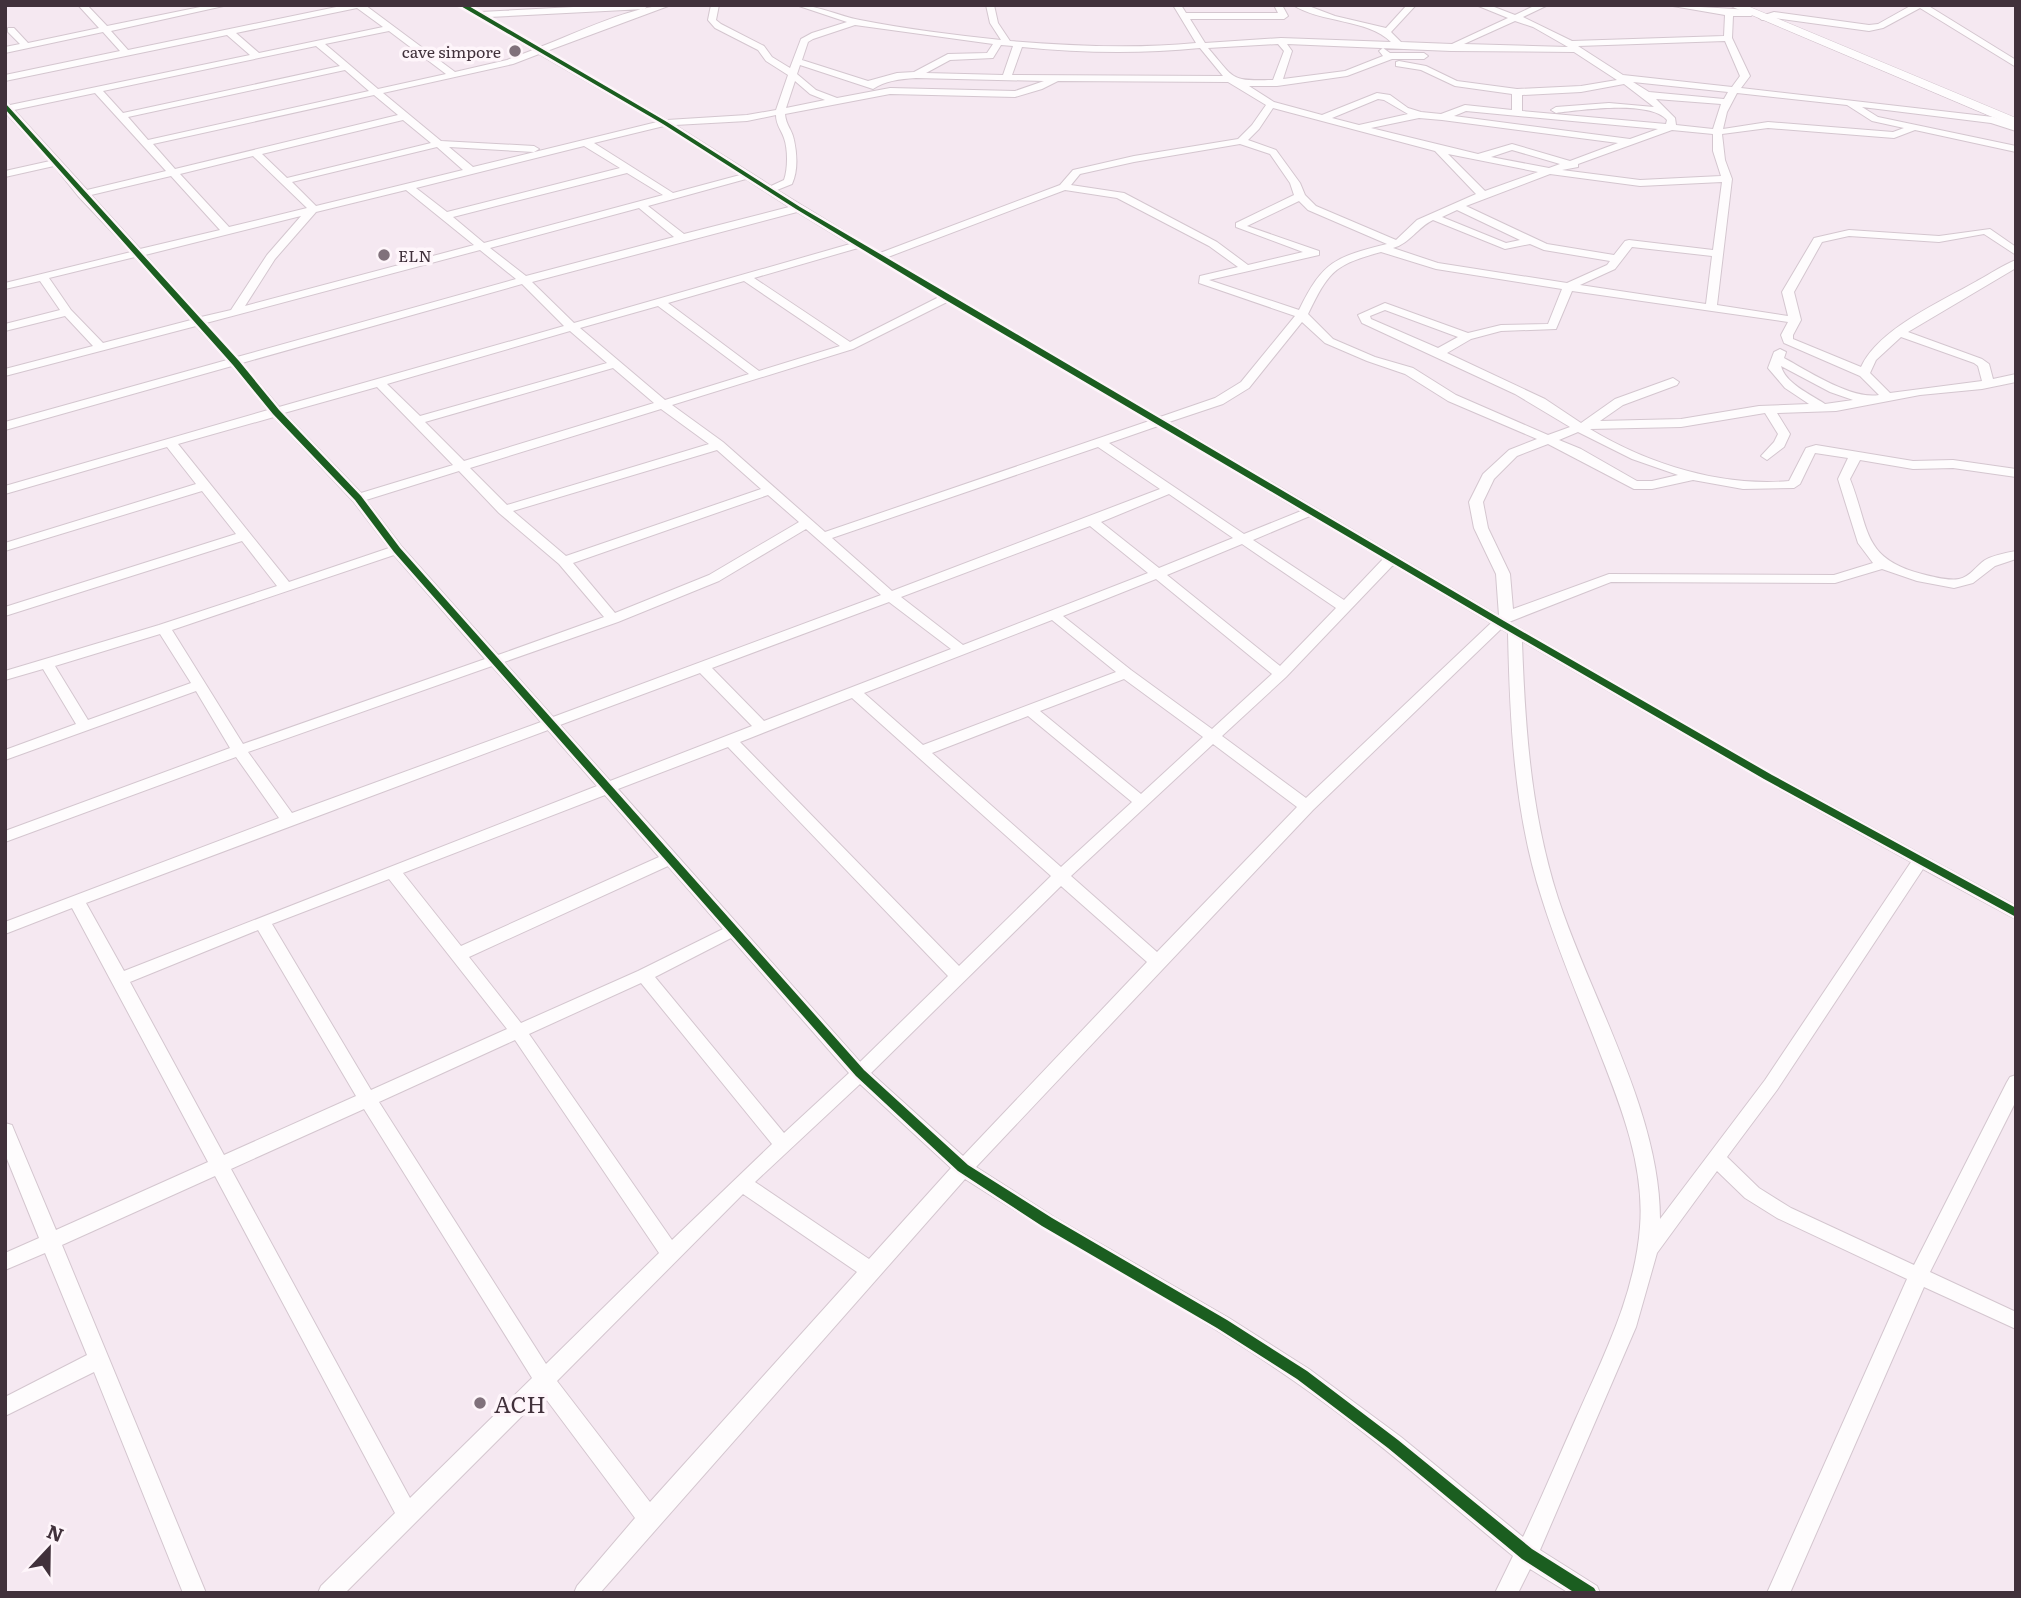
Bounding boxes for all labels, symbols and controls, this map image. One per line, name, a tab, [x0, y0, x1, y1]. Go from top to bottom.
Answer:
place label: cave simpore	[402, 39, 501, 63]
marker: cave simpore	[507, 43, 523, 59]
place label: ELN	[398, 243, 432, 267]
marker: ELN	[376, 247, 392, 263]
place label: ACH	[494, 1386, 546, 1420]
marker: ACH	[472, 1395, 488, 1411]
north arrow	[14, 1514, 84, 1584]
text: N	[43, 1516, 68, 1548]

